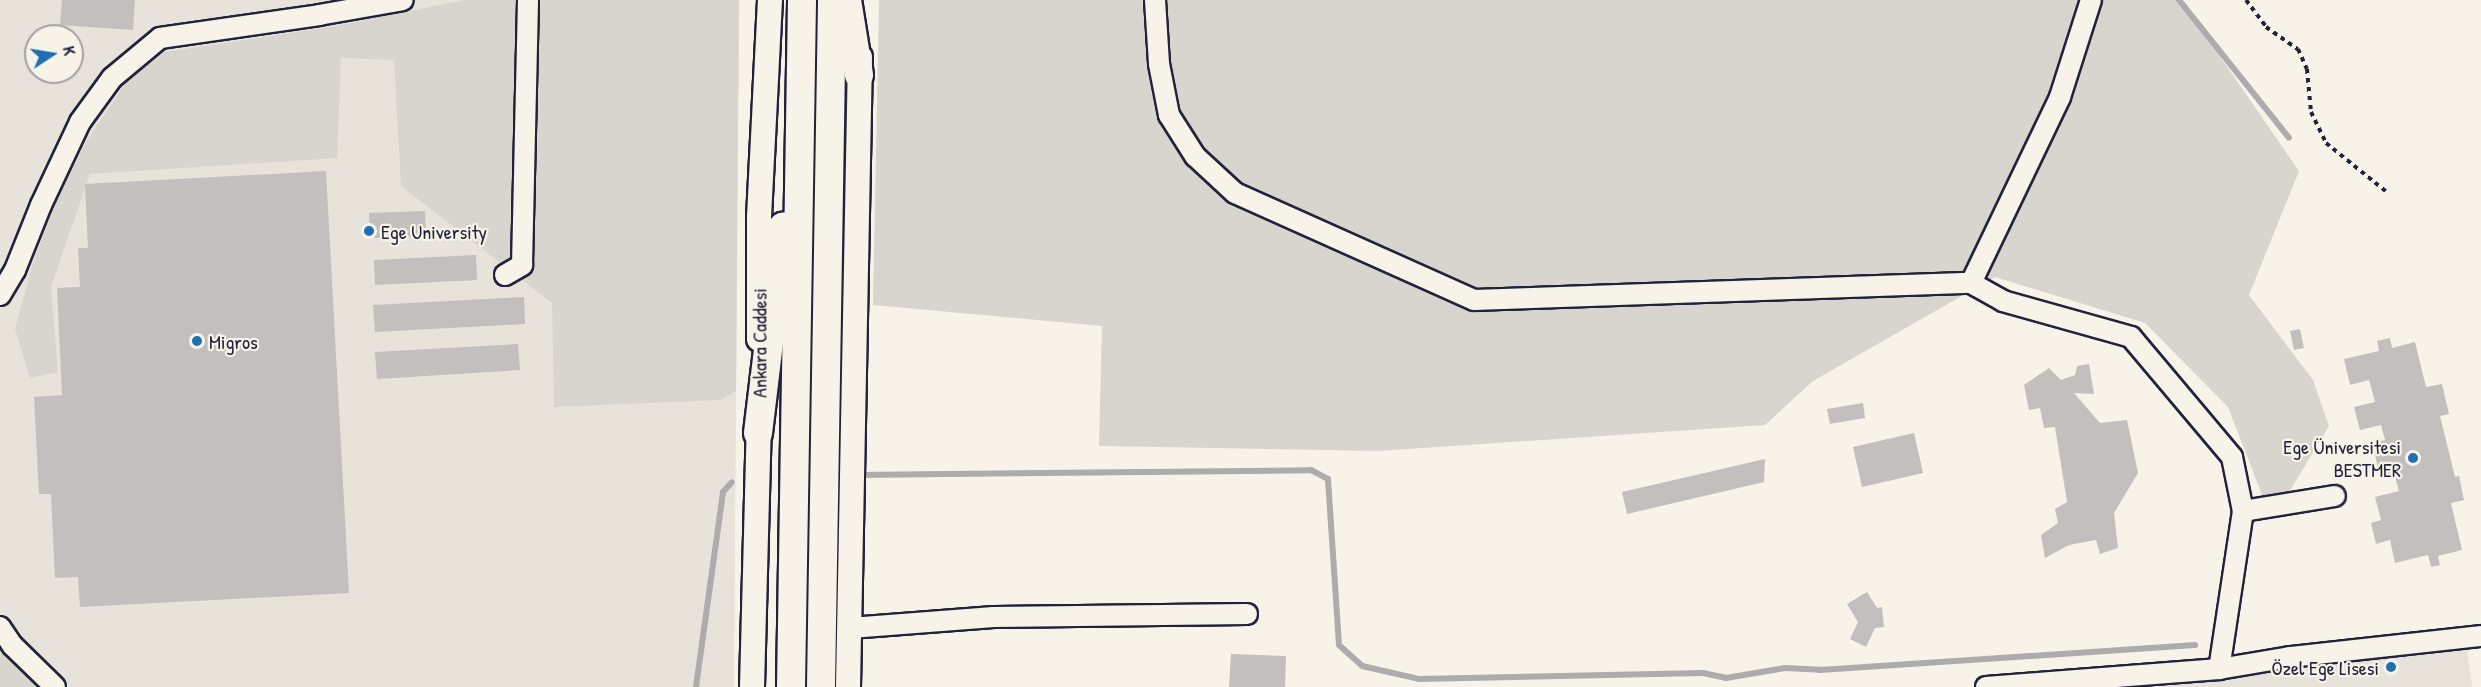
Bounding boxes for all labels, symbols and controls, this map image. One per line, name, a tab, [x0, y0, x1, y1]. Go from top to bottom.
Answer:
north arrow	[24, 24, 84, 84]
text: K	[58, 44, 81, 57]
place label: Ege University	[381, 219, 487, 243]
marker: Ege University	[362, 224, 376, 238]
street label: Ankara Caddesi	[747, 288, 771, 398]
place label: Migros	[209, 329, 258, 353]
marker: Migros	[190, 334, 204, 348]
place label: Ege Üniversitesi BESTMER	[2283, 434, 2401, 481]
marker: Ege Üniversitesi BESTMER	[2406, 451, 2420, 465]
place label: Özel Ege Lisesi	[2271, 655, 2379, 679]
marker: Özel Ege Lisesi	[2384, 660, 2398, 674]

